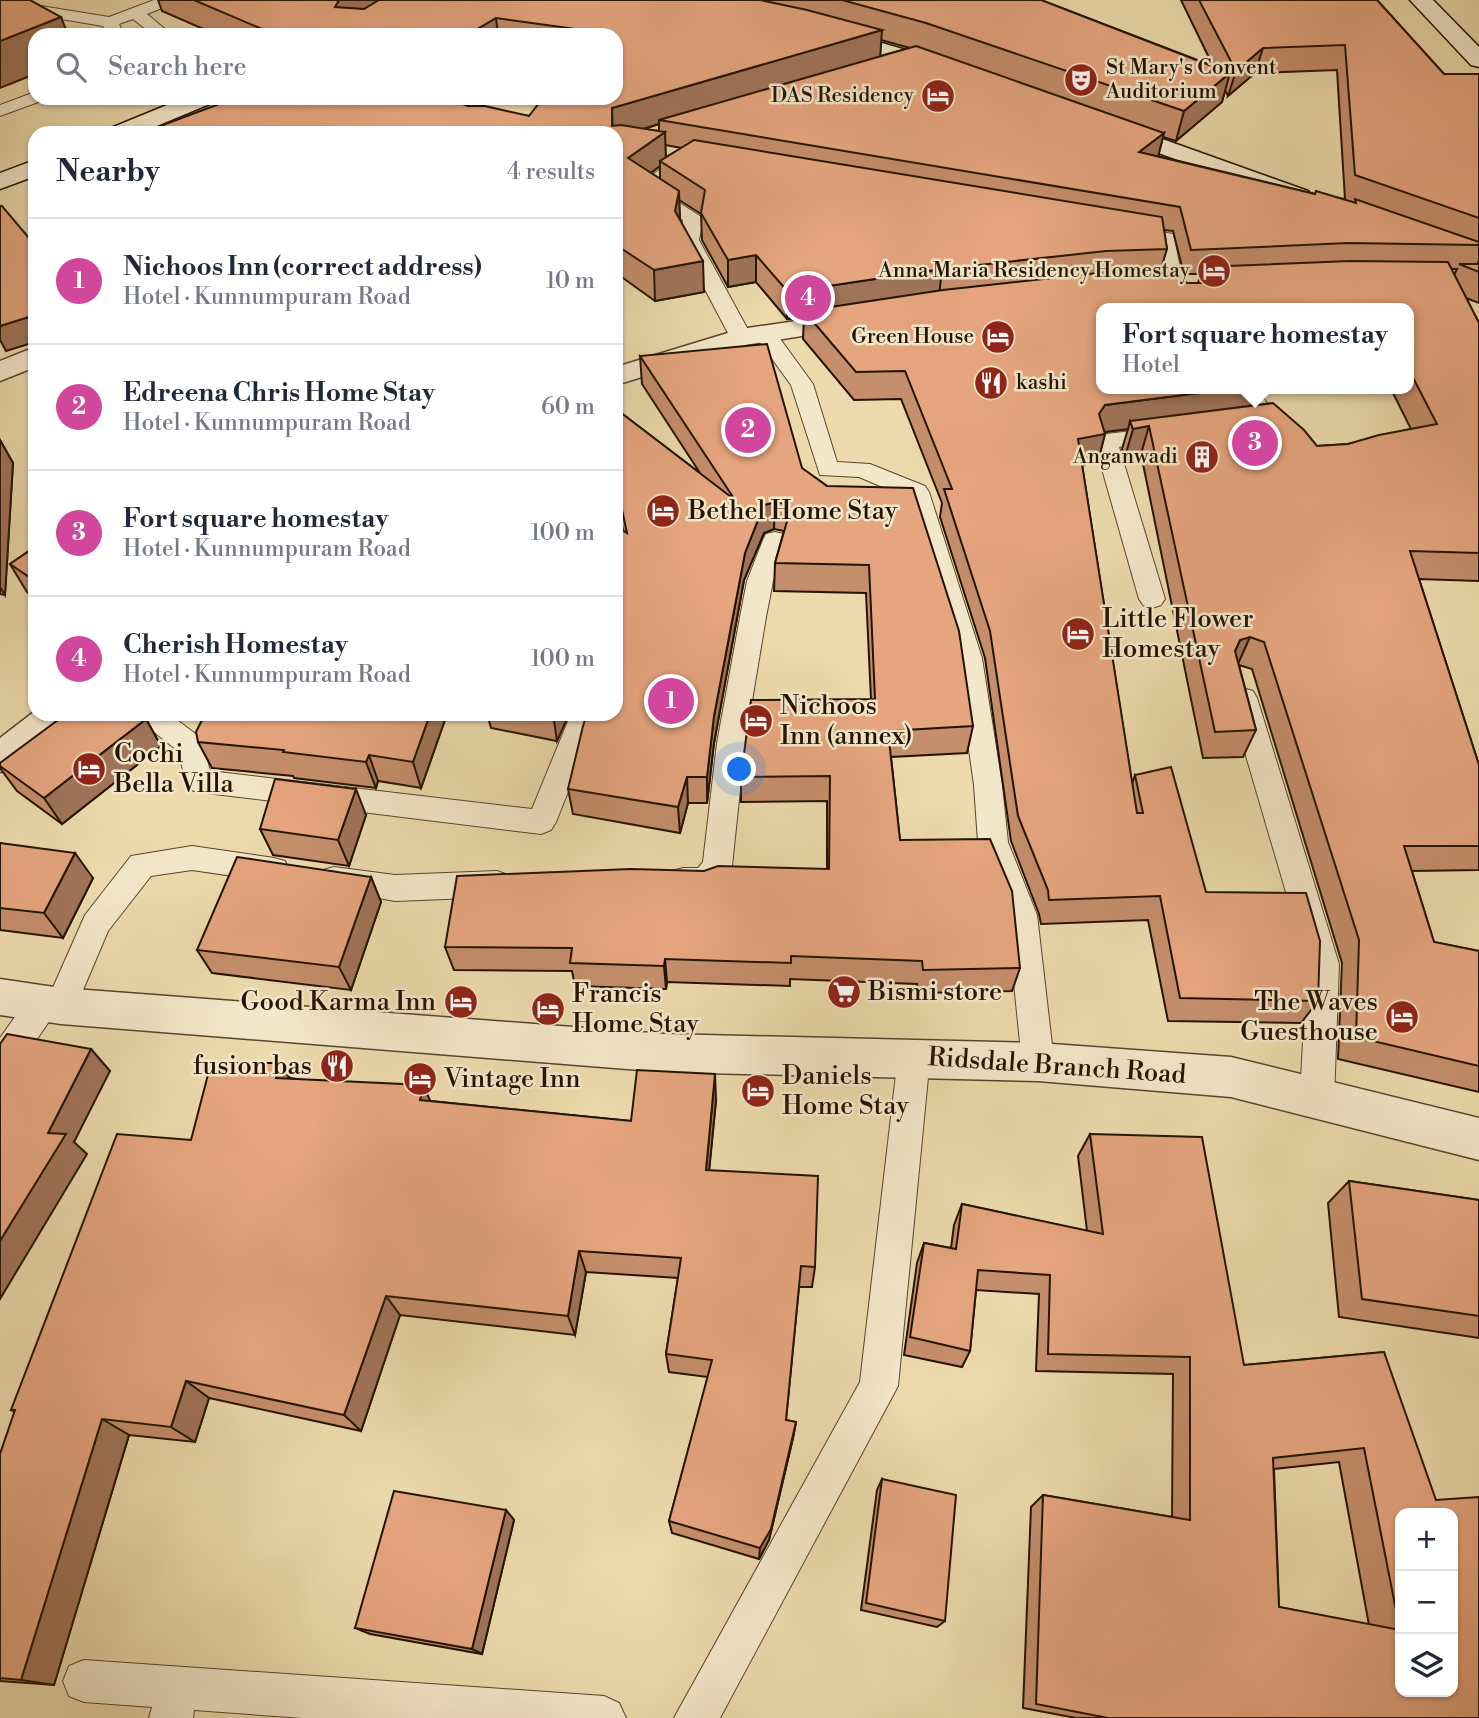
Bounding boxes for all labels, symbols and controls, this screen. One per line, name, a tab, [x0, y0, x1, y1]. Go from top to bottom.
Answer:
search box	[28, 28, 623, 105]
icon: search	[52, 48, 90, 86]
text: Search here	[108, 51, 247, 83]
place label: St Mary's Convent Auditorium	[1105, 55, 1277, 105]
theatre icon: St Mary's Convent Auditorium	[1062, 61, 1100, 99]
hotel icon: DAS Residency	[919, 77, 957, 115]
place label: DAS Residency	[771, 83, 915, 109]
text: Nearby	[56, 153, 160, 191]
text: 4 results	[507, 158, 595, 186]
text: Nichoos Inn (correct address)	[123, 251, 482, 283]
hotel icon: Anna Maria Residency Homestay	[1195, 252, 1233, 290]
place label: Anna Maria Residency Homestay	[877, 258, 1191, 284]
text: 1	[73, 267, 85, 295]
text: 10 m	[546, 267, 595, 295]
pin: 4	[785, 272, 831, 324]
text: Hotel · Kunnumpuram Road	[123, 283, 411, 311]
popup	[1096, 303, 1414, 394]
hotel icon: Green House	[979, 318, 1017, 356]
text: Fort square homestay	[1122, 319, 1388, 351]
place label: Green House	[851, 324, 974, 350]
text: Hotel	[1122, 351, 1180, 379]
restaurant icon: kashi	[972, 364, 1010, 402]
place label: kashi	[1016, 370, 1067, 396]
text: Edreena Chris Home Stay	[123, 377, 435, 409]
text: 2	[72, 393, 86, 421]
text: 60 m	[541, 393, 595, 421]
pin: 2	[725, 404, 771, 456]
text: Hotel · Kunnumpuram Road	[123, 409, 411, 437]
pin: 3	[1232, 417, 1278, 469]
building icon: Anganwadi	[1183, 438, 1221, 476]
place label: Anganwadi	[1072, 444, 1178, 470]
hotel icon: Bethel Home Stay	[644, 492, 682, 530]
place label: Bethel Home Stay	[687, 495, 898, 527]
text: Fort square homestay	[123, 503, 388, 535]
text: 3	[72, 519, 86, 547]
text: 100 m	[530, 519, 595, 547]
text: Hotel · Kunnumpuram Road	[123, 535, 411, 563]
place label: Little Flower Homestay	[1102, 603, 1253, 665]
hotel icon: Little Flower Homestay	[1059, 615, 1097, 653]
text: Cherish Homestay	[123, 629, 348, 661]
text: 4	[71, 645, 87, 673]
text: 100 m	[530, 645, 595, 673]
text: Hotel · Kunnumpuram Road	[123, 661, 411, 689]
pin: 1	[648, 675, 694, 727]
place label: Nichoos Inn (annex)	[780, 690, 913, 752]
hotel icon: Nichoos Inn (annex)	[737, 702, 775, 740]
place label: Cochi Bella Villa	[113, 738, 234, 800]
hotel icon: Cochi Bella Villa	[70, 750, 108, 788]
your location	[722, 752, 756, 786]
supermarket icon: Bismi store	[825, 973, 863, 1011]
place label: Bismi store	[867, 976, 1002, 1008]
place label: Francis Home Stay	[572, 978, 699, 1040]
hotel icon: Good Karma Inn	[442, 983, 480, 1021]
place label: Good Karma Inn	[240, 986, 436, 1018]
place label: The Waves Guesthouse	[1240, 986, 1378, 1048]
hotel icon: Francis Home Stay	[529, 990, 567, 1028]
hotel icon: The Waves Guesthouse	[1383, 998, 1421, 1036]
street label: Ridsdale Branch Road	[927, 1041, 1187, 1091]
restaurant icon: fusion bas	[318, 1047, 356, 1085]
place label: fusion bas	[193, 1050, 312, 1082]
hotel icon: Vintage Inn	[401, 1060, 439, 1098]
place label: Daniels Home Stay	[782, 1060, 909, 1122]
place label: Vintage Inn	[443, 1063, 580, 1095]
hotel icon: Daniels Home Stay	[739, 1072, 777, 1110]
map controls	[1395, 1508, 1458, 1697]
button: +	[1395, 1508, 1458, 1571]
button: −	[1395, 1571, 1458, 1634]
button: layers	[1395, 1634, 1458, 1697]

